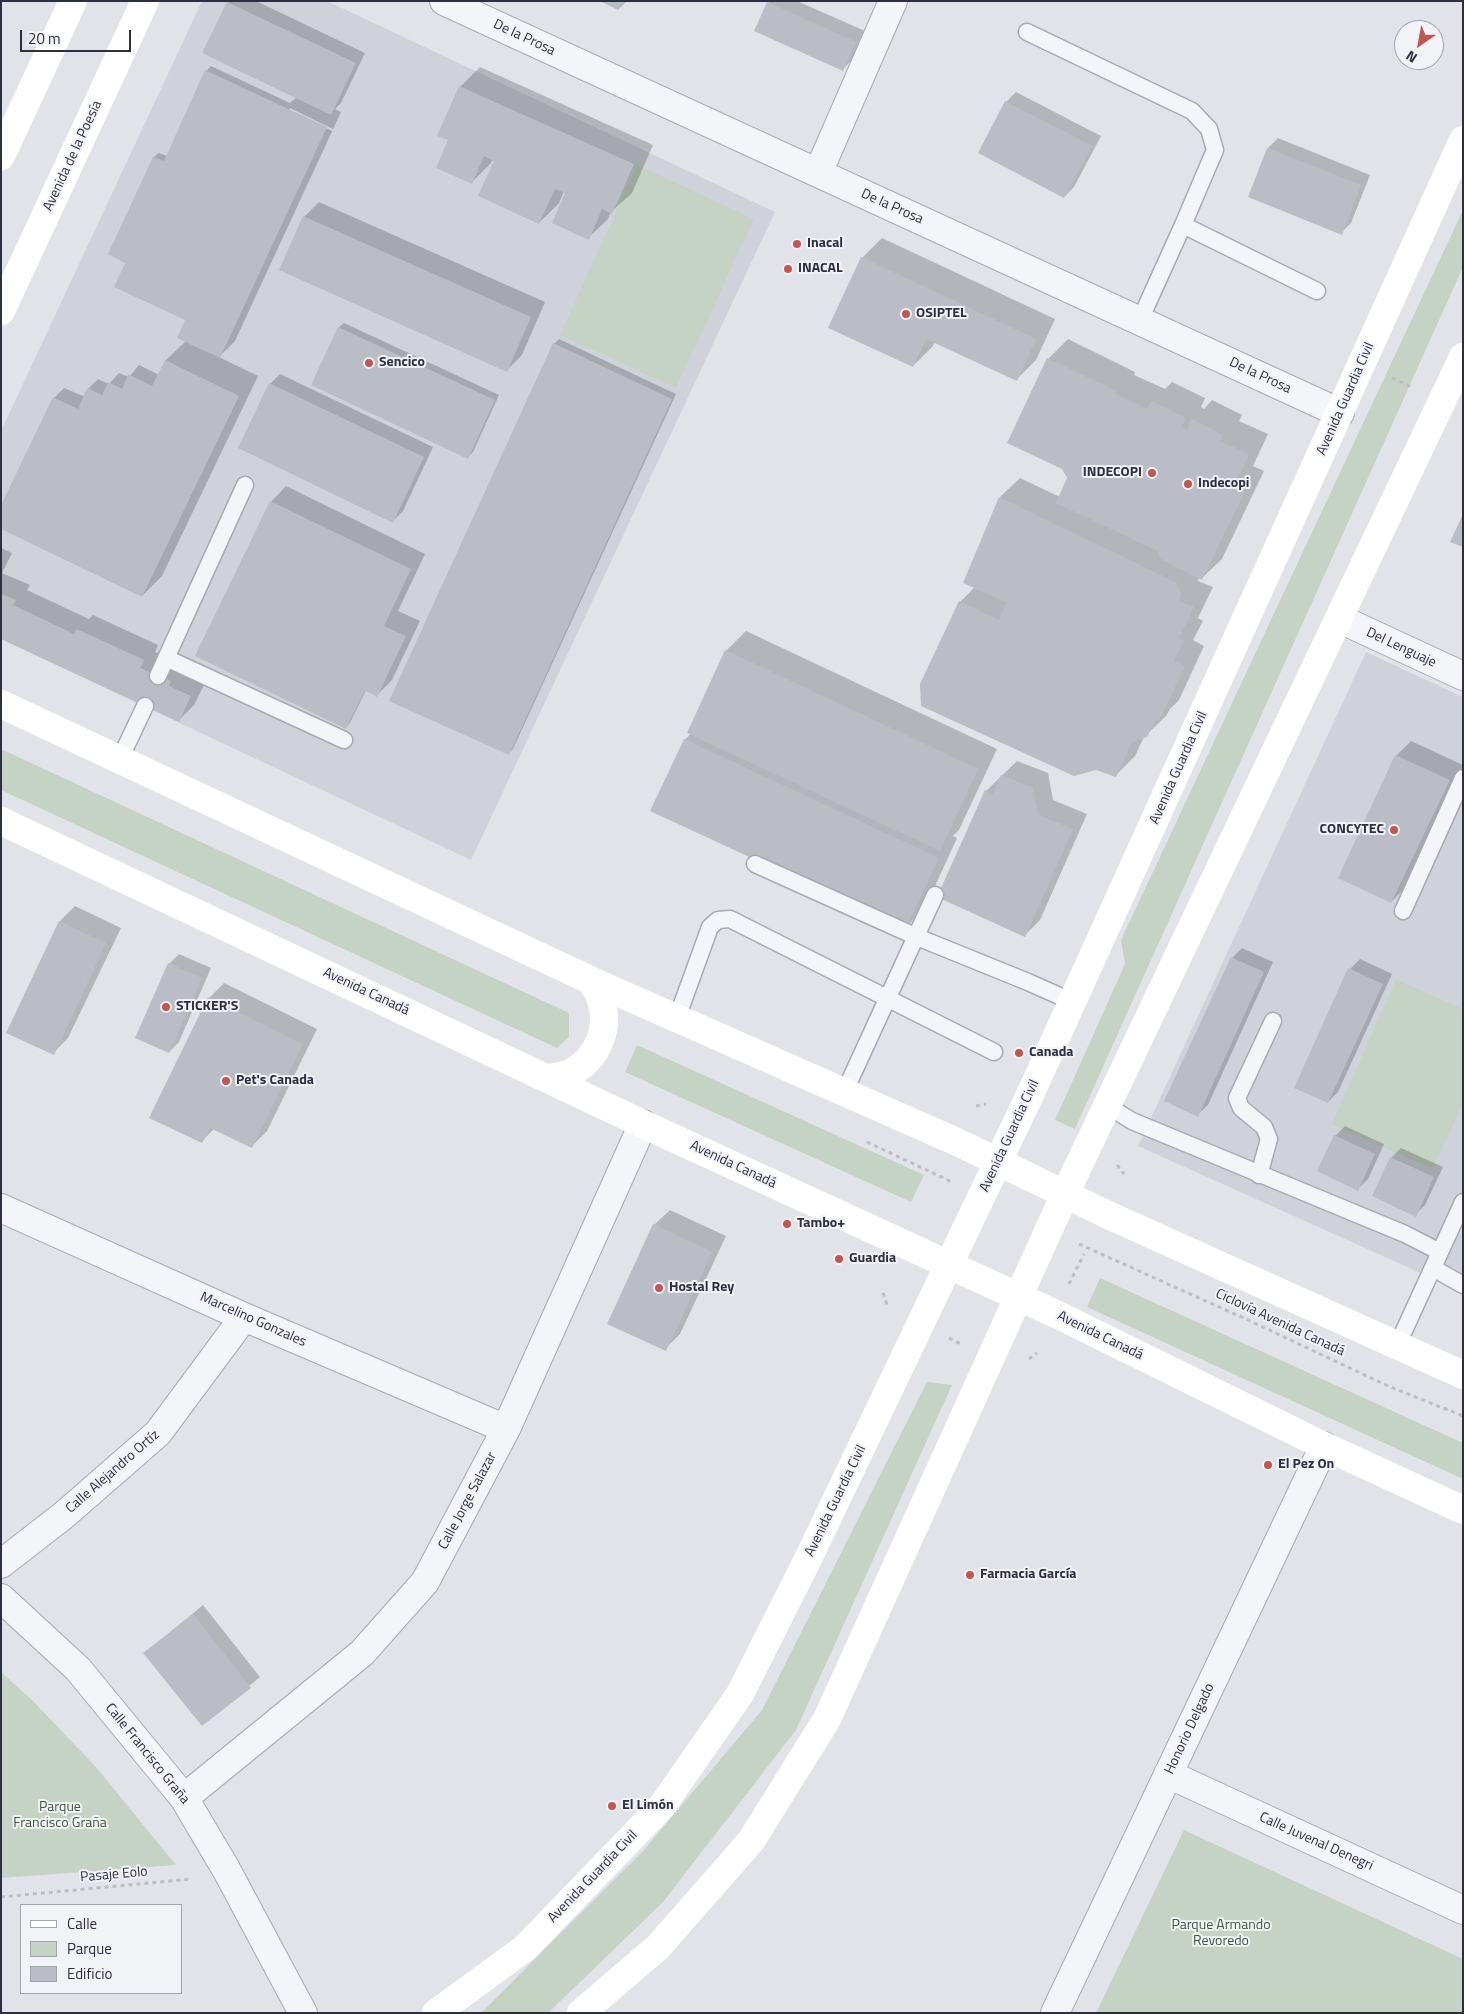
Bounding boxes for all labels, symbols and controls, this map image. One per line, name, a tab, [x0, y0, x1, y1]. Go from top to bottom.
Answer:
street label: De la Prosa	[490, 16, 558, 60]
scale bar	[22, 20, 134, 52]
north arrow	[1394, 20, 1444, 70]
text: 20 m	[28, 27, 61, 50]
text: N	[1401, 46, 1421, 69]
street label: Avenida de la Poesía	[40, 98, 106, 214]
street label: De la Prosa	[858, 186, 926, 228]
place label: Inacal	[807, 236, 843, 252]
marker: Inacal	[791, 238, 803, 250]
place label: INACAL	[798, 261, 843, 277]
marker: INACAL	[782, 263, 794, 275]
place label: OSIPTEL	[916, 306, 967, 322]
marker: OSIPTEL	[900, 308, 912, 320]
street label: Avenida Guardia Civil	[1314, 340, 1378, 458]
street label: De la Prosa	[1226, 354, 1294, 398]
place label: Sencico	[379, 355, 425, 371]
marker: Sencico	[363, 357, 375, 369]
place label: INDECOPI	[1083, 465, 1142, 481]
marker: INDECOPI	[1146, 467, 1158, 479]
place label: Indecopi	[1198, 476, 1249, 492]
marker: Indecopi	[1182, 478, 1194, 490]
street label: Del Lenguaje	[1363, 624, 1439, 672]
street label: Avenida Guardia Civil	[1147, 709, 1211, 827]
place label: CONCYTEC	[1320, 822, 1384, 838]
marker: CONCYTEC	[1388, 824, 1400, 836]
street label: Avenida Canadá	[320, 965, 412, 1019]
place label: STICKER'S	[176, 999, 238, 1015]
marker: STICKER'S	[160, 1001, 172, 1013]
place label: Canada	[1029, 1045, 1073, 1061]
marker: Canada	[1013, 1047, 1025, 1059]
place label: Pet's Canada	[236, 1073, 314, 1089]
marker: Pet's Canada	[220, 1075, 232, 1087]
street label: Avenida Guardia Civil	[977, 1077, 1043, 1195]
street label: Avenida Canadá	[687, 1138, 779, 1192]
place label: Tambo+	[797, 1216, 845, 1232]
marker: Tambo+	[781, 1218, 793, 1230]
place label: Guardia	[849, 1251, 896, 1267]
marker: Guardia	[833, 1253, 845, 1265]
place label: Hostal Rey	[669, 1280, 734, 1296]
marker: Hostal Rey	[653, 1282, 665, 1294]
street label: Ciclovía Avenida Canadá	[1213, 1286, 1347, 1360]
street label: Marcelino Gonzales	[197, 1289, 309, 1351]
street label: Avenida Canadá	[1054, 1308, 1146, 1364]
street label: Calle Alejandro Ortíz	[63, 1427, 163, 1517]
street label: Avenida Guardia Civil	[802, 1443, 870, 1559]
street label: Calle Jorge Salazar	[435, 1449, 501, 1553]
place label: El Pez On	[1278, 1457, 1334, 1473]
marker: El Pez On	[1262, 1459, 1274, 1471]
place label: Farmacia García	[980, 1567, 1076, 1583]
marker: Farmacia García	[964, 1569, 976, 1581]
street label: Honorio Delgado	[1162, 1681, 1218, 1777]
street label: Calle Francisco Graña	[101, 1700, 193, 1808]
place label: El Limón	[622, 1798, 674, 1814]
park label: Parque Francisco Graña	[13, 1800, 107, 1832]
marker: El Limón	[606, 1800, 618, 1812]
street label: Calle Juvenal Denegri	[1256, 1809, 1376, 1875]
street label: Avenida Guardia Civil	[545, 1827, 641, 1927]
street label: Pasaje Eolo	[80, 1864, 148, 1886]
legend	[20, 1904, 182, 1994]
text: Calle	[67, 1912, 97, 1935]
park label: Parque Armando Revoredo	[1171, 1918, 1271, 1950]
text: Parque	[67, 1937, 112, 1960]
text: Edificio	[67, 1962, 112, 1985]

